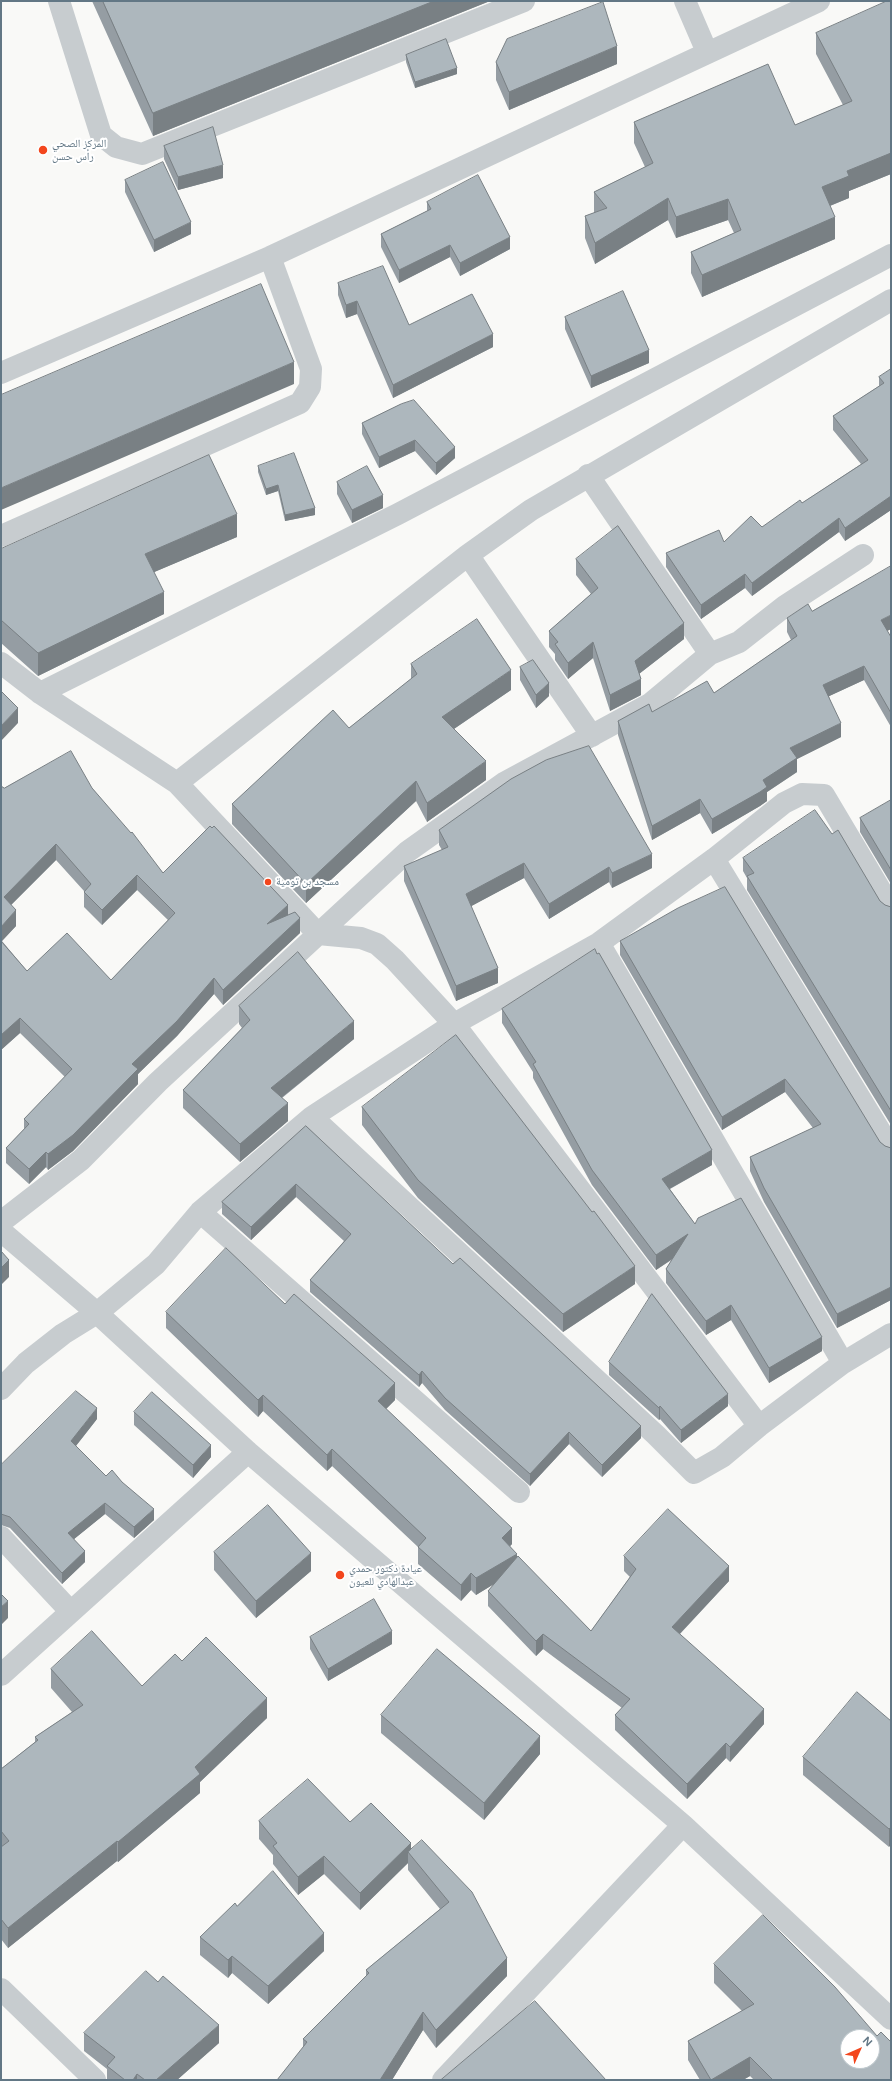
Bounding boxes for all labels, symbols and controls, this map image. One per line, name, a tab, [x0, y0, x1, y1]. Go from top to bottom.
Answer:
place label: المركز الصحي رأس حسن	[52, 137, 106, 163]
marker: المركز الصحي رأس حسن	[37, 144, 49, 156]
place label: مسجد بن تومية	[276, 875, 339, 889]
marker: مسجد بن تومية	[263, 877, 273, 887]
place label: عيادة دكتور حمدي عبدالهادي للعيون	[349, 1562, 422, 1588]
marker: عيادة دكتور حمدي عبدالهادي للعيون	[334, 1569, 346, 1581]
north arrow	[840, 2029, 880, 2069]
text: N	[860, 2033, 876, 2049]

